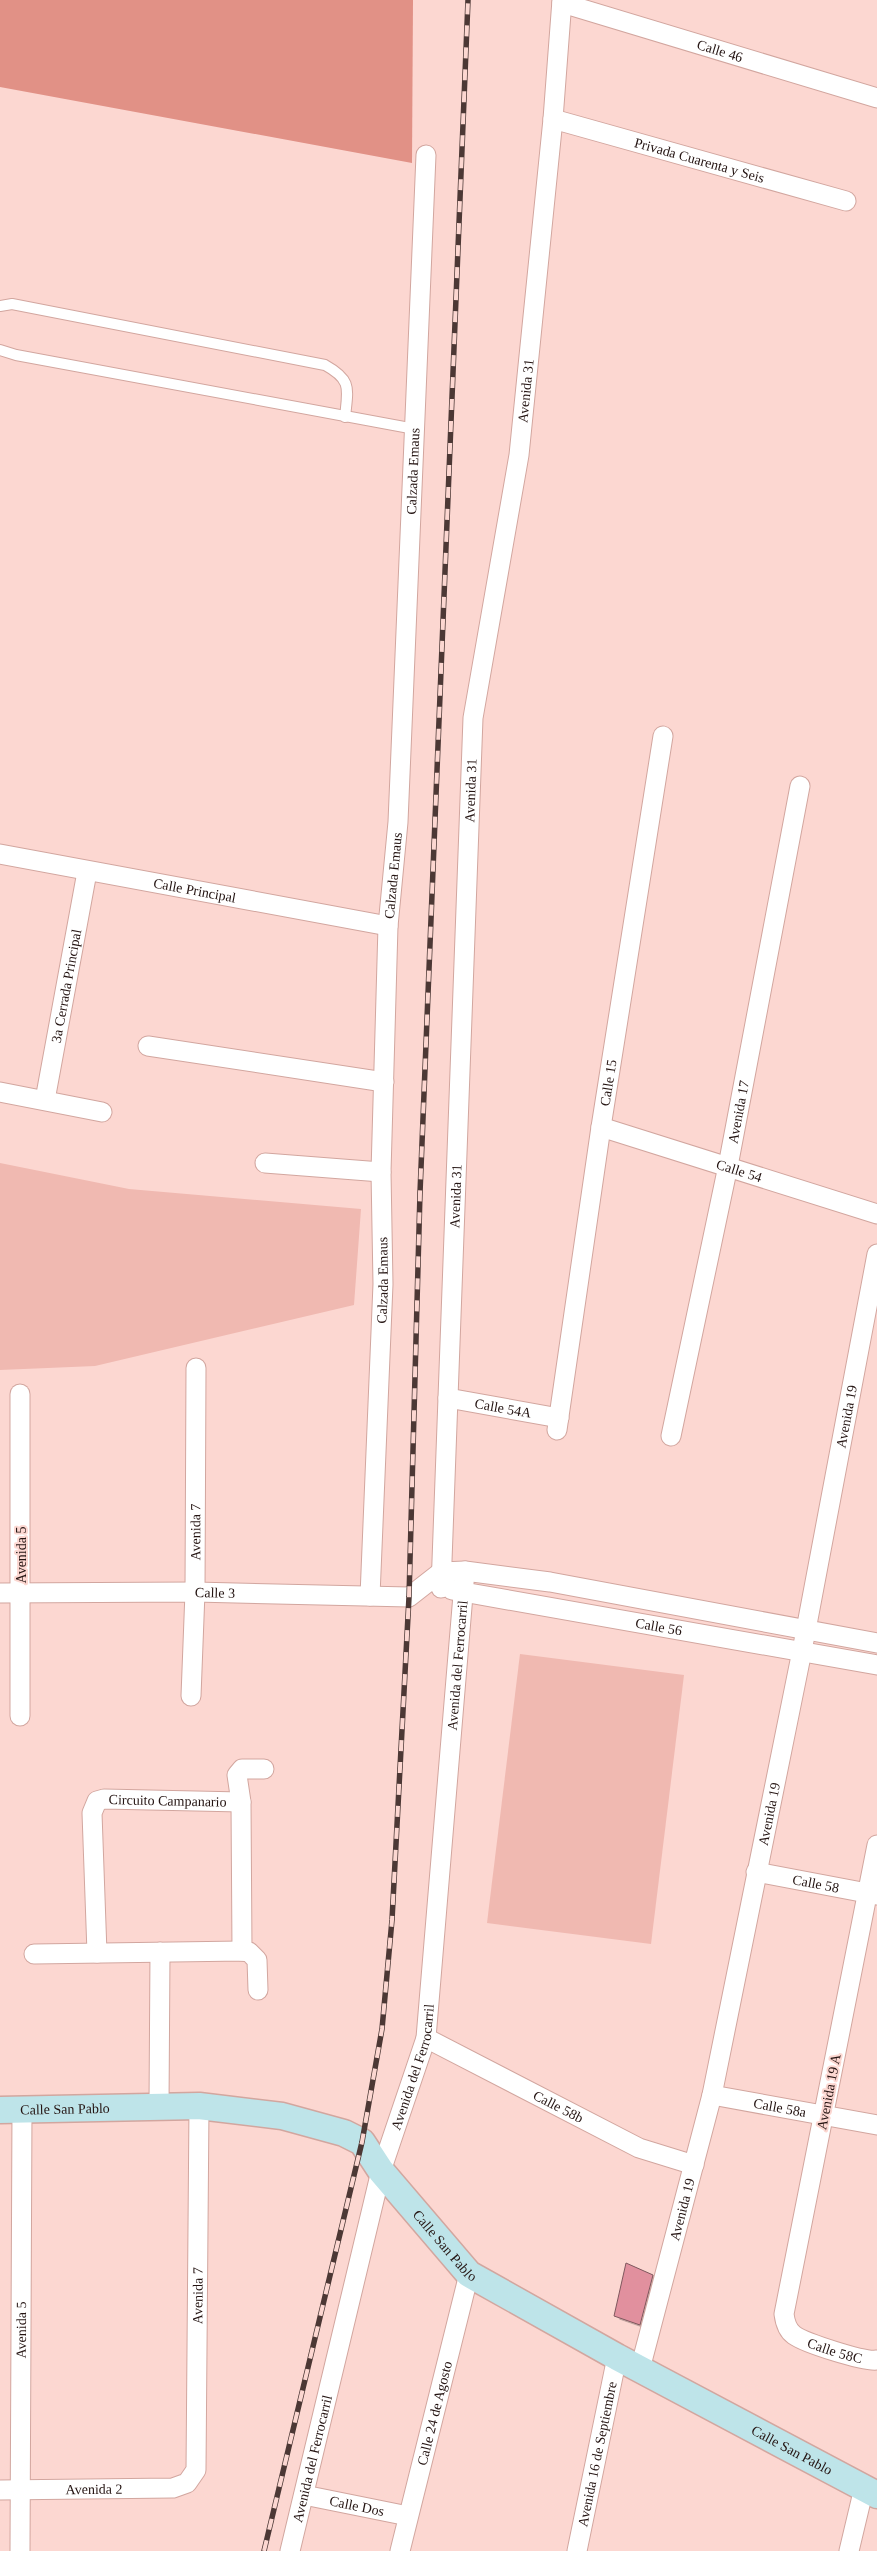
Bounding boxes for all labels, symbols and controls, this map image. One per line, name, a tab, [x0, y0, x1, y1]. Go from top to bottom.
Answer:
street label: Calle 46	[695, 37, 745, 65]
street label: Privada Cuarenta y Seis	[633, 135, 766, 185]
street label: Avenida 31	[515, 358, 536, 423]
street label: Calzada Emaus	[403, 428, 422, 515]
street label: Avenida 31	[462, 758, 479, 823]
street label: Calzada Emaus	[381, 832, 404, 920]
street label: Calle Principal	[152, 875, 237, 905]
street label: 3a Cerrada Principal	[48, 928, 84, 1044]
street label: Calle 15	[597, 1058, 619, 1107]
street label: Avenida 17	[725, 1079, 752, 1145]
street label: Calle 54	[715, 1156, 764, 1185]
street label: Avenida 31	[447, 1164, 464, 1228]
street label: Calzada Emaus	[374, 1237, 391, 1324]
street label: Avenida 19	[833, 1384, 860, 1449]
street label: Calle 54A	[474, 1395, 533, 1421]
street label: Avenida 7	[188, 1504, 203, 1561]
street label: Avenida 5	[14, 1527, 29, 1583]
street label: Calle 3	[195, 1585, 235, 1600]
street label: Avenida del Ferrocarril	[444, 1600, 470, 1731]
street label: Calle 56	[634, 1615, 683, 1638]
street label: Avenida 19	[755, 1781, 783, 1847]
street label: Circuito Campanario	[109, 1792, 227, 1809]
street label: Calle 58	[791, 1872, 840, 1895]
street label: Avenida del Ferrocarril	[388, 2003, 436, 2132]
street label: Avenida 19 A	[814, 2052, 844, 2131]
street label: Calle 58b	[531, 2087, 586, 2125]
street label: Calle 58a	[752, 2095, 808, 2120]
street label: Calle San Pablo	[20, 2100, 110, 2117]
street label: Avenida 19	[667, 2177, 697, 2242]
street label: Calle San Pablo	[410, 2207, 479, 2284]
street label: Avenida 7	[190, 2267, 205, 2324]
street label: Avenida 5	[13, 2302, 29, 2358]
street label: Calle 58C	[805, 2335, 864, 2366]
street label: Calle 24 de Agosto	[414, 2359, 455, 2467]
street label: Avenida 16 de Septiembre	[575, 2380, 619, 2528]
street label: Avenida del Ferrocarril	[290, 2393, 335, 2524]
street label: Calle San Pablo	[749, 2422, 835, 2477]
street label: Avenida 2	[65, 2481, 123, 2497]
street label: Calle Dos	[328, 2493, 386, 2519]

